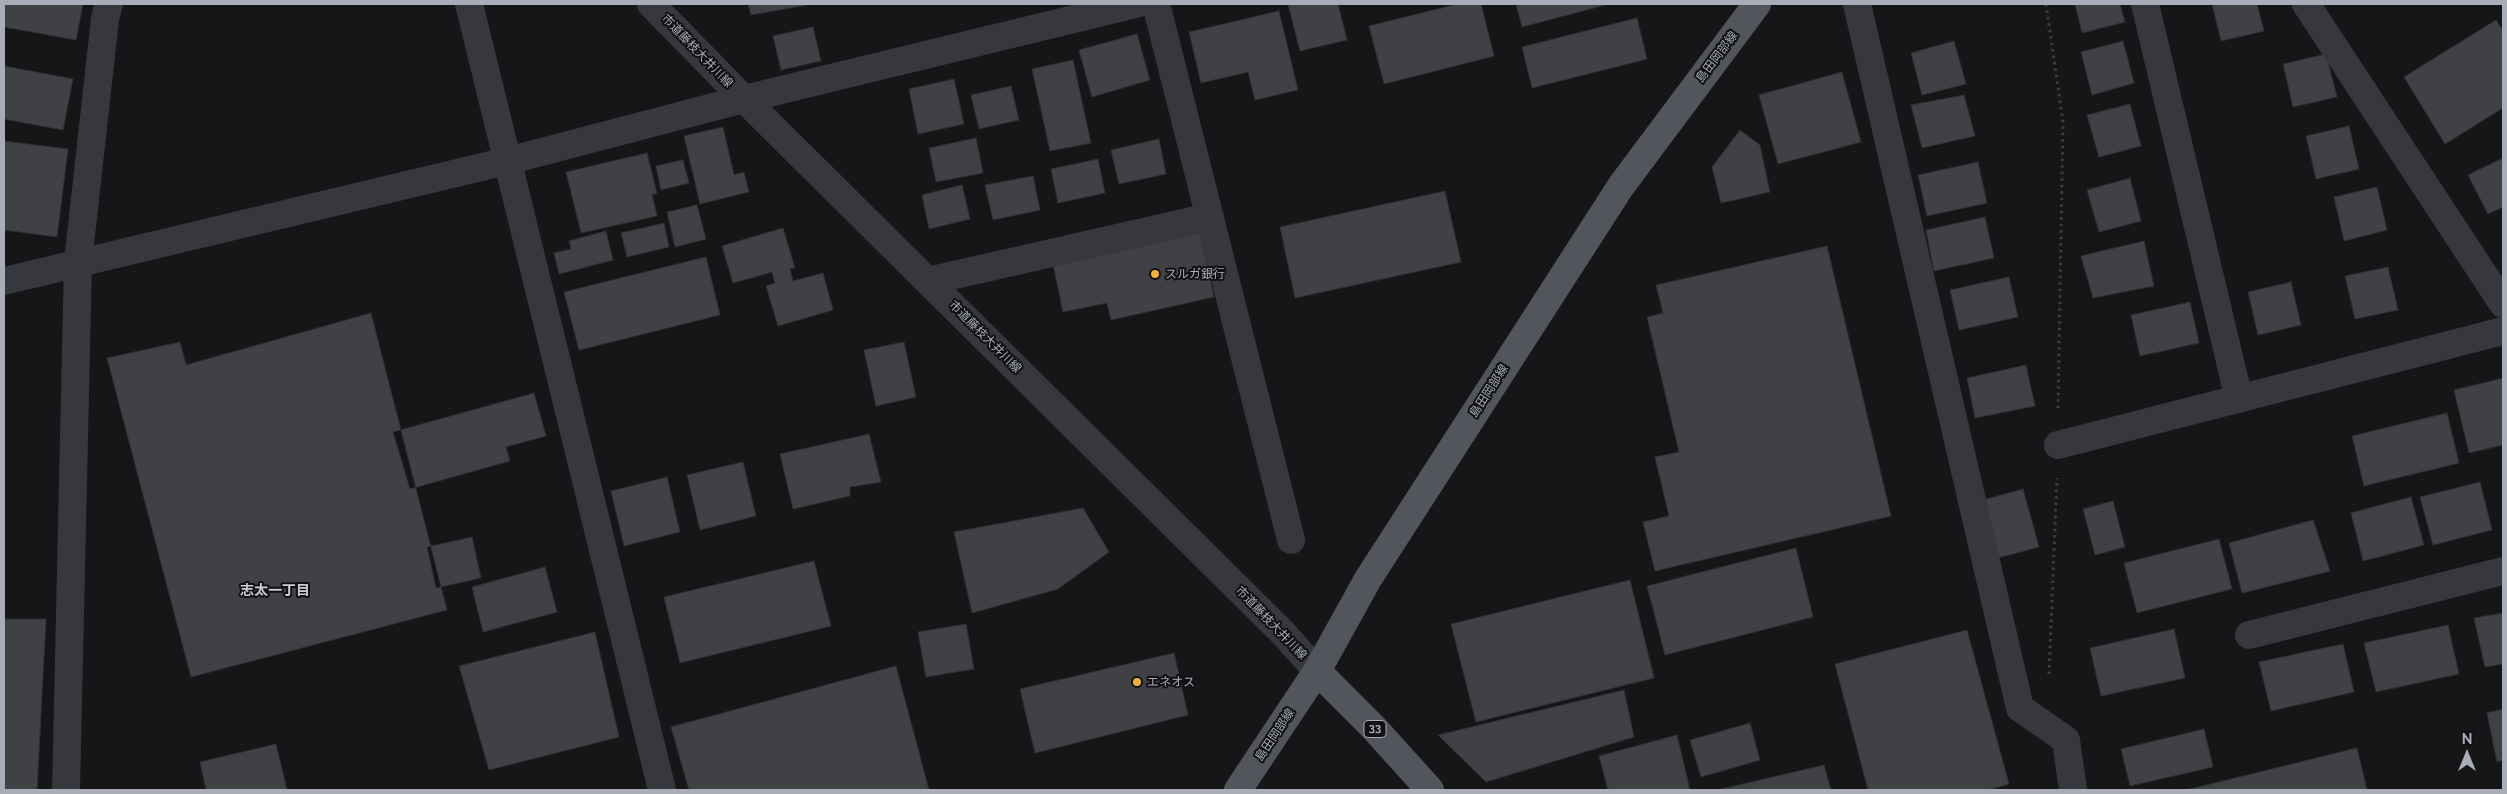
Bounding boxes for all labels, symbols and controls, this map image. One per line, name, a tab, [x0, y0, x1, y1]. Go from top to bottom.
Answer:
street label: 市道藤枝大井川線	[658, 11, 736, 91]
street label: 島田岡部線	[1693, 29, 1741, 85]
place label: スルガ銀行	[1165, 267, 1225, 281]
marker: スルガ銀行	[1149, 268, 1161, 280]
street label: 市道藤枝大井川線	[946, 298, 1024, 376]
street label: 島田岡部線	[1467, 362, 1511, 420]
district label: 志太一丁目	[240, 583, 310, 599]
street label: 市道藤枝大井川線	[1232, 583, 1310, 663]
place label: エネオス	[1147, 675, 1195, 689]
marker: エネオス	[1131, 676, 1143, 688]
street label: 島田岡部線	[1252, 706, 1298, 764]
road number: 33	[1364, 721, 1386, 738]
north arrow	[2442, 729, 2492, 779]
text: N	[2462, 731, 2472, 747]

